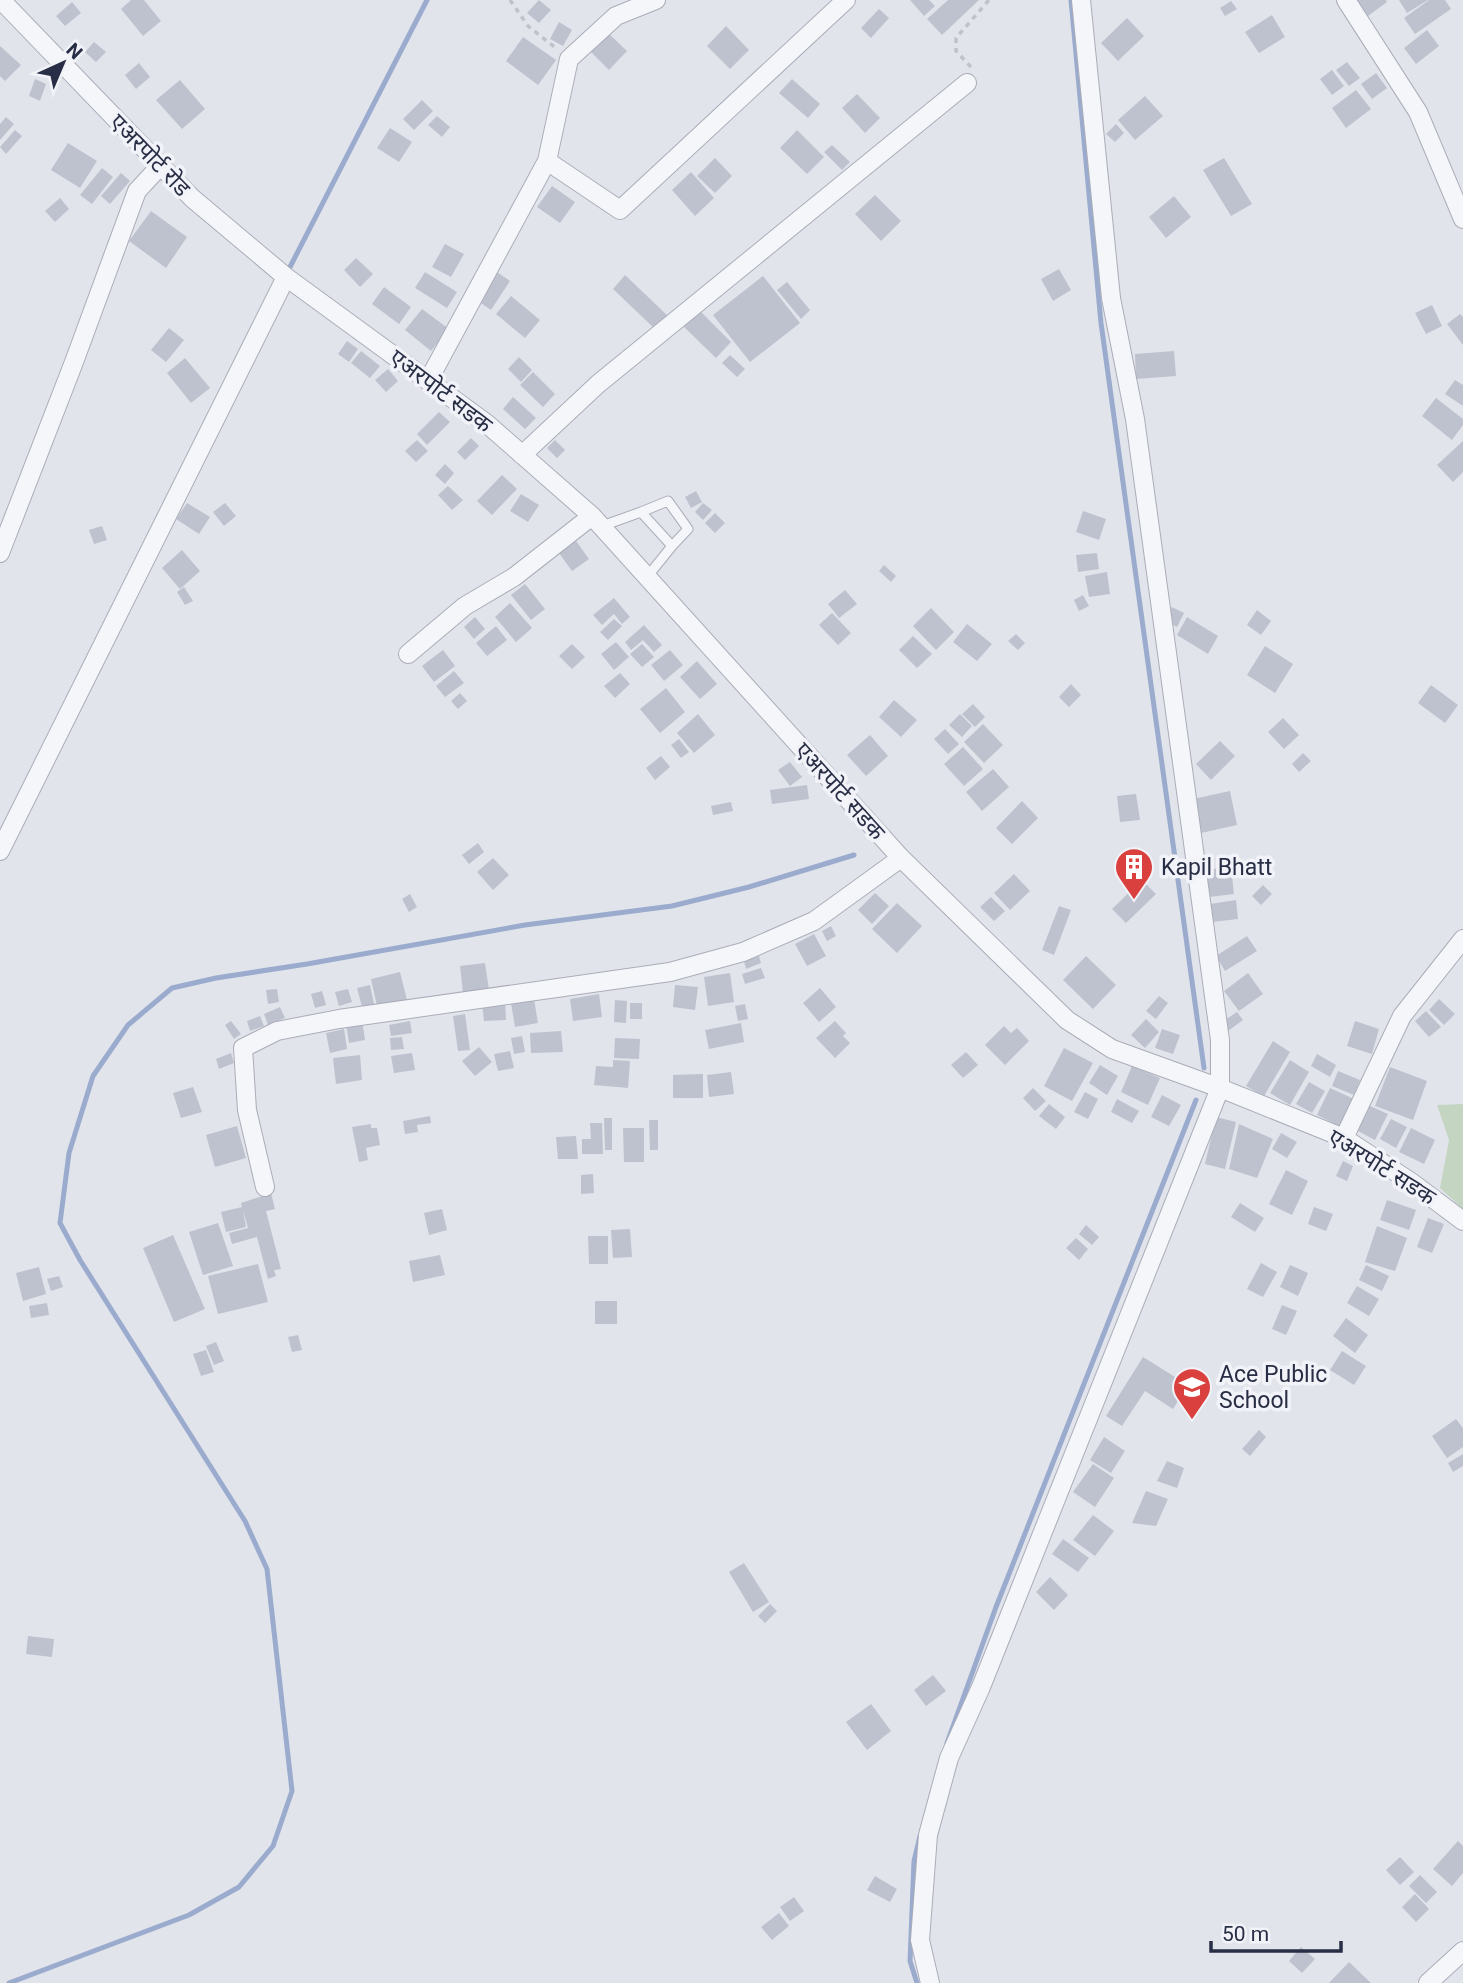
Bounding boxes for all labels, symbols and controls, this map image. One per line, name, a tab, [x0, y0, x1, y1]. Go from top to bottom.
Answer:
north arrow	[28, 28, 98, 98]
text: N	[62, 38, 87, 64]
street label: एअरपोर्ट रोड	[104, 109, 196, 203]
street label: एअरपोर्ट सडक	[384, 344, 498, 440]
street label: एअरपोर्ट सडक	[789, 737, 891, 847]
building icon: Kapil Bhatt	[1113, 846, 1155, 901]
place label: Kapil Bhatt	[1161, 854, 1272, 881]
street label: एअरपोर्ट सडक	[1323, 1124, 1442, 1212]
place label: Ace Public School	[1219, 1361, 1327, 1414]
school or university icon: Ace Public School	[1171, 1366, 1213, 1421]
scale bar	[1211, 1910, 1340, 1954]
text: 50 m	[1222, 1922, 1269, 1946]

